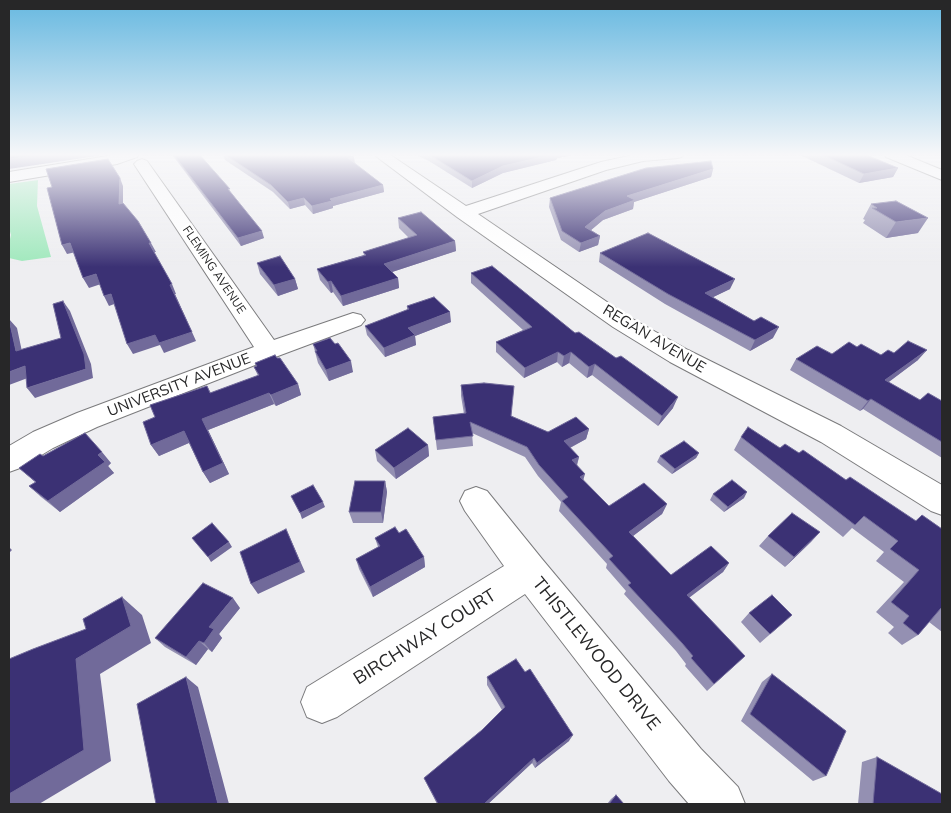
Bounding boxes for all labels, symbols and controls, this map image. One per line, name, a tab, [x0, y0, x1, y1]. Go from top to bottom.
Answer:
street label: FLEMING AVENUE	[179, 223, 249, 317]
street label: REGAN AVENUE	[599, 301, 709, 377]
street label: UNIVERSITY AVENUE	[105, 349, 253, 421]
street label: THISTLEWOOD DRIVE	[528, 573, 664, 735]
street label: BIRCHWAY COURT	[350, 584, 500, 690]

